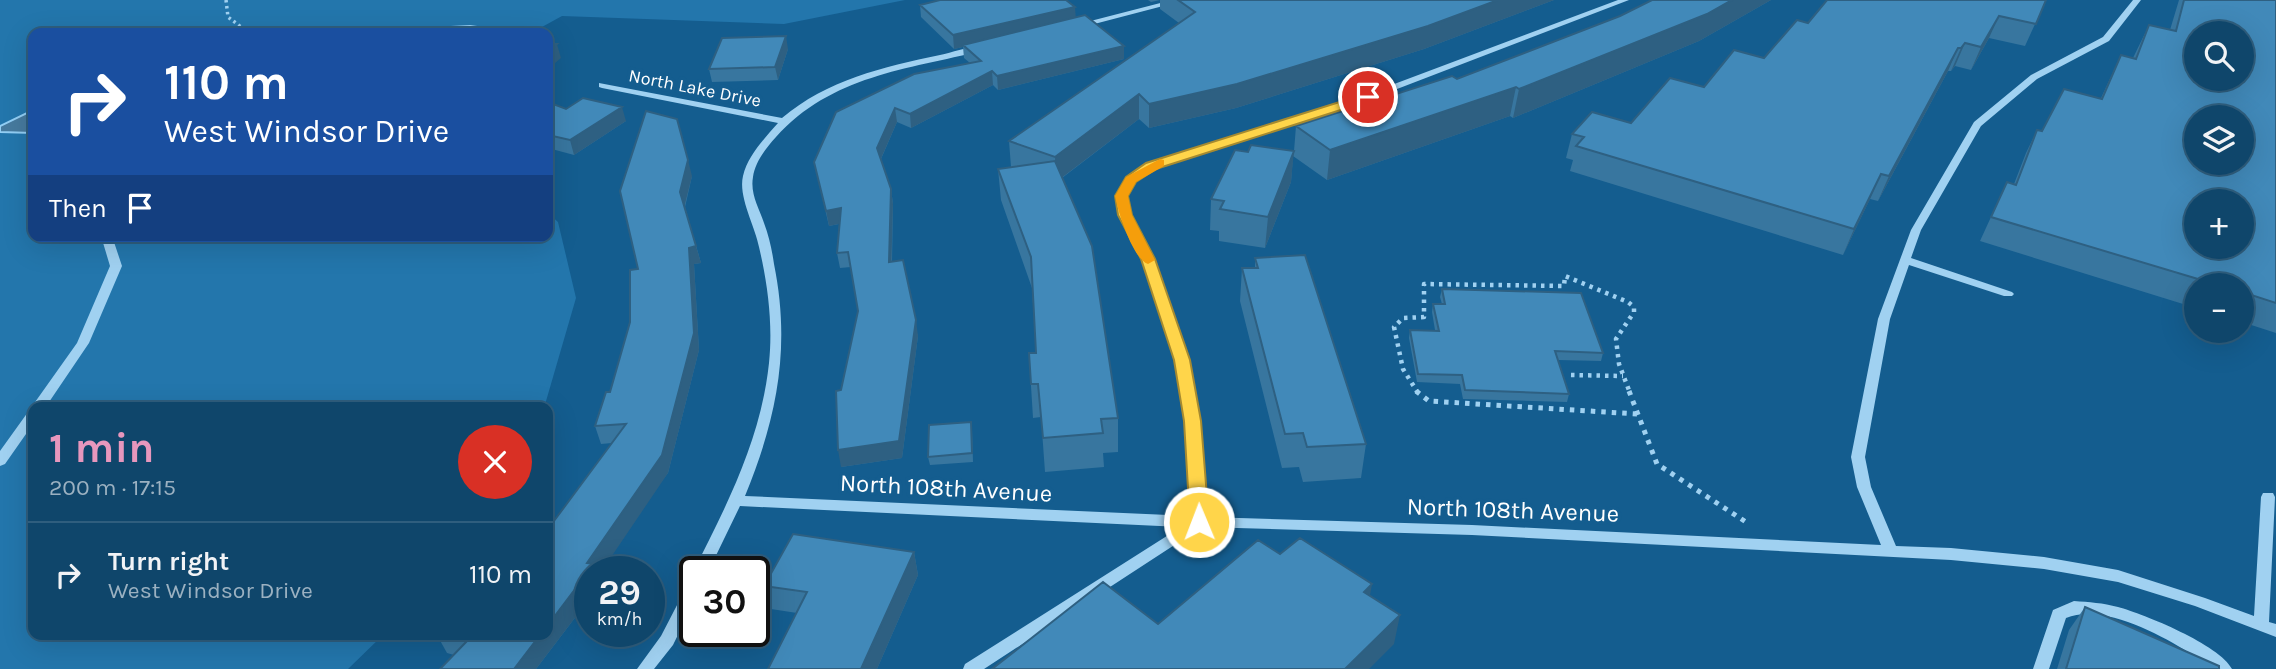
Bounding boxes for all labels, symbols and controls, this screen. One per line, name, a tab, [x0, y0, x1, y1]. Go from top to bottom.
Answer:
map controls	[2184, 21, 2254, 343]
button: search	[2184, 21, 2254, 91]
text: 110 m	[164, 54, 289, 111]
icon: right	[49, 56, 140, 147]
street label: North Lake Drive	[627, 64, 763, 112]
pin	[1338, 67, 1398, 127]
icon: arrive	[1349, 78, 1387, 116]
button: layers	[2184, 105, 2254, 175]
text: West Windsor Drive	[164, 113, 449, 150]
icon: arrive	[121, 189, 159, 227]
button: +	[2184, 189, 2254, 259]
text: Then	[49, 193, 107, 224]
button: −	[2184, 273, 2254, 343]
text: 1 min	[49, 423, 154, 473]
button: close	[458, 425, 532, 499]
street label: North 108th Avenue	[839, 468, 1053, 508]
text: 200 m · 17:15	[49, 474, 176, 501]
position arrow	[1162, 485, 1236, 559]
street label: North 108th Avenue	[1406, 492, 1620, 528]
text: Turn right	[108, 546, 229, 577]
icon: right	[49, 556, 87, 594]
speed limit sign: 30	[679, 556, 770, 647]
text: 110 m	[469, 559, 532, 590]
text: 29	[598, 572, 641, 613]
text: West Windsor Drive	[108, 577, 313, 604]
text: km/h	[597, 608, 642, 630]

